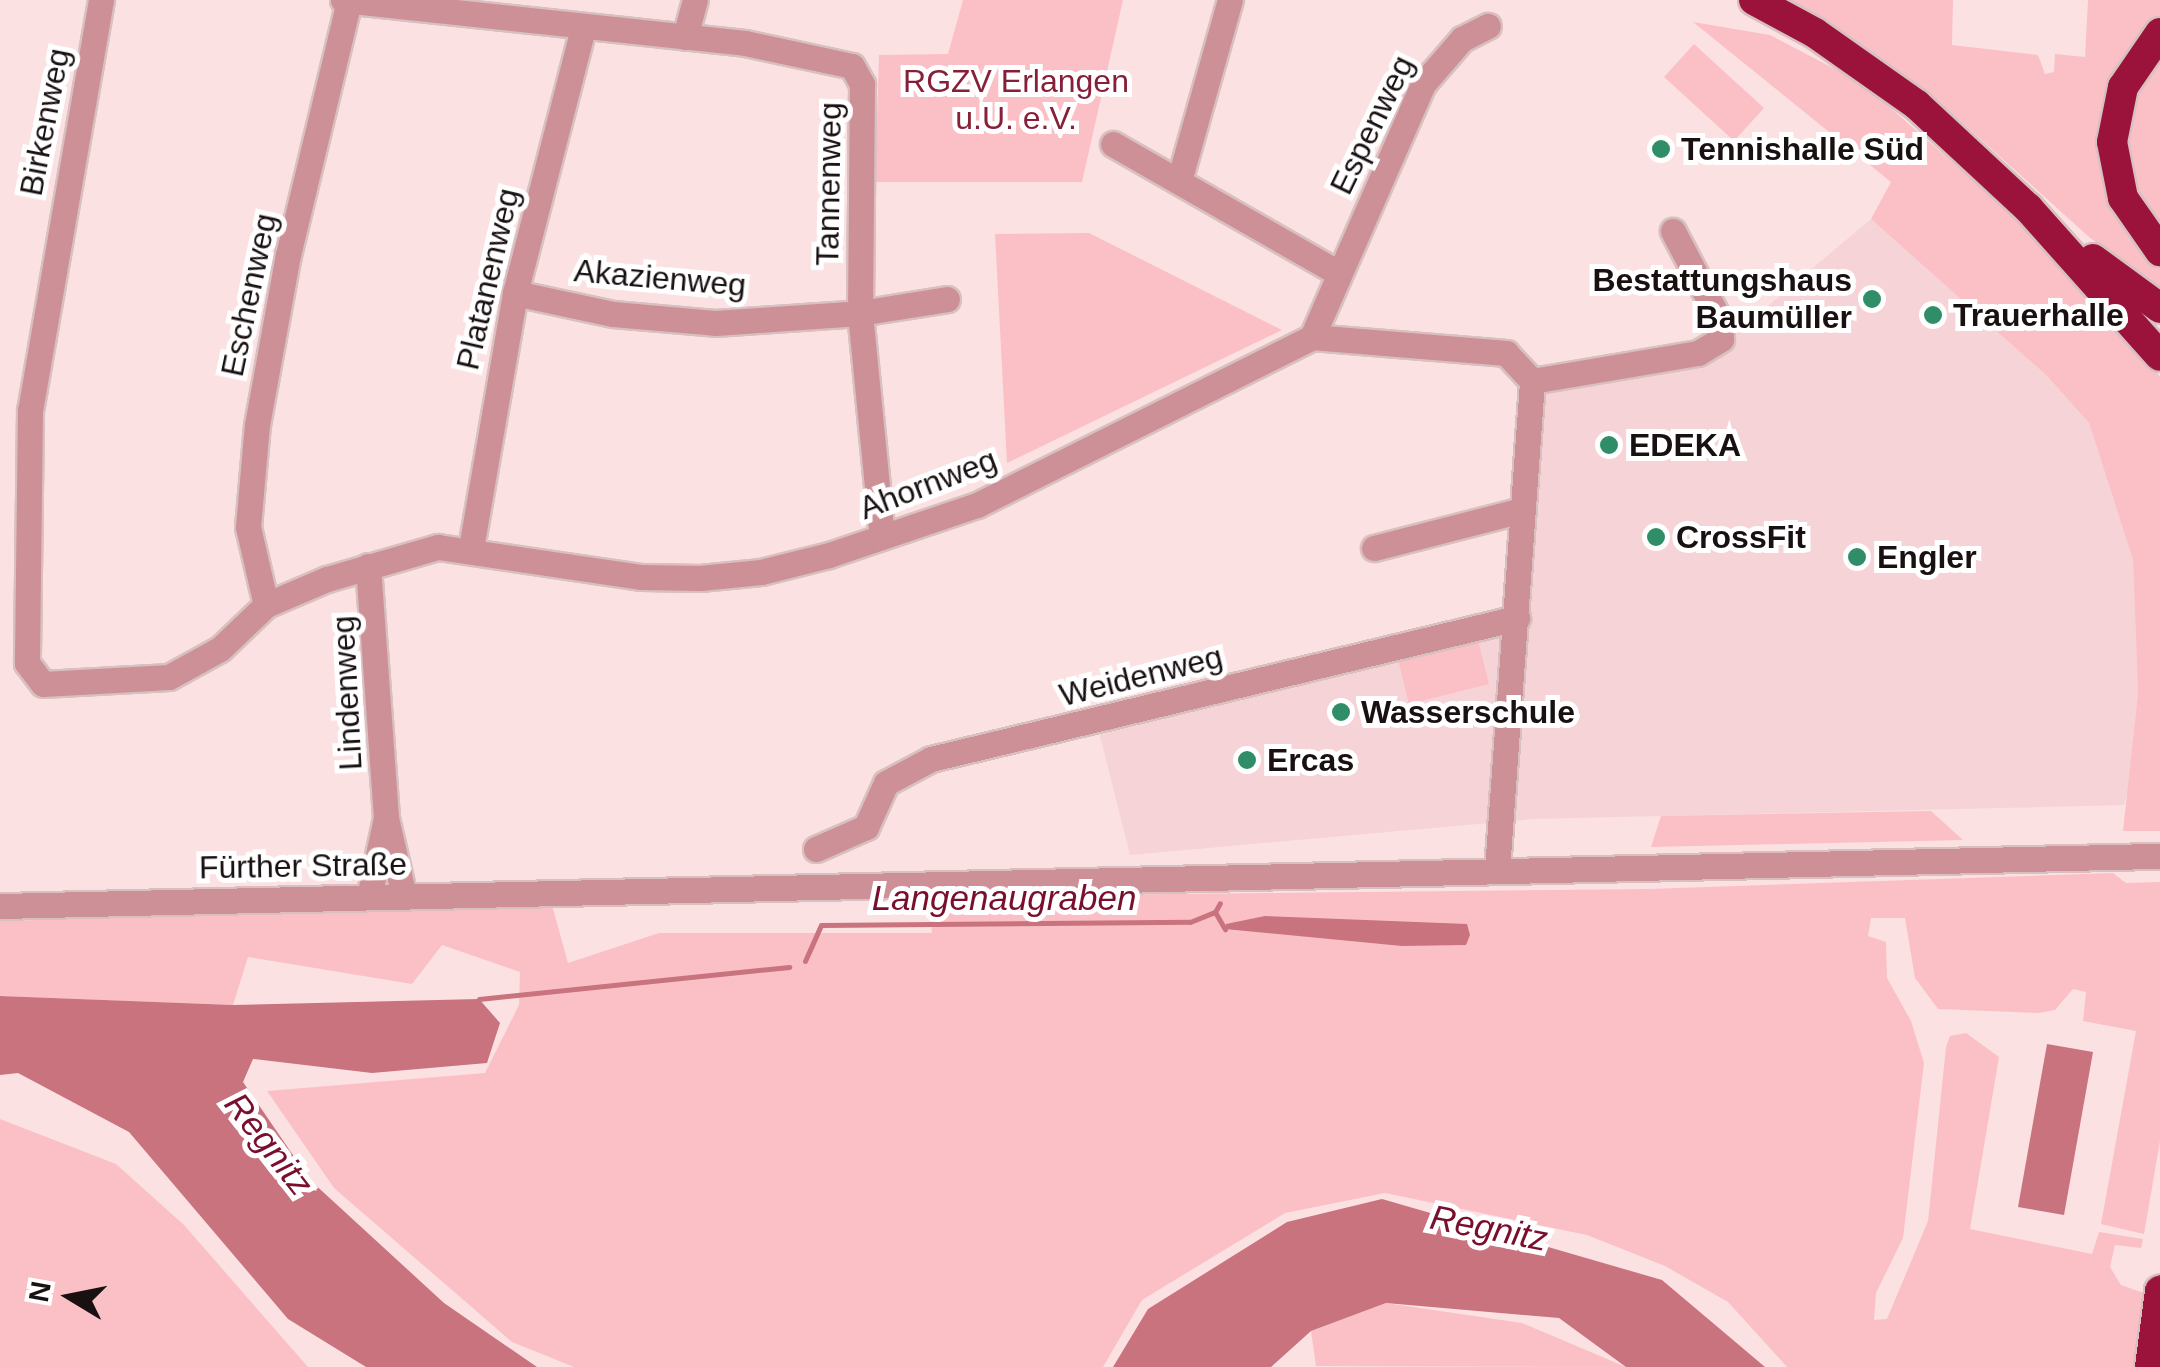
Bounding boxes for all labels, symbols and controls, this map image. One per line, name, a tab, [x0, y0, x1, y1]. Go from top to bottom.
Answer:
street label: Birkenweg	[12, 45, 78, 199]
street label: Espenweg	[1322, 49, 1422, 201]
park label: RGZV Erlangen u.U. e.V.	[903, 63, 1129, 138]
street label: Tannenweg	[808, 102, 850, 266]
place label: Tennishalle Süd	[1681, 130, 1924, 168]
marker: Tennishalle Süd	[1650, 138, 1672, 160]
street label: Platanenweg	[448, 185, 528, 373]
street label: Eschenweg	[213, 210, 285, 380]
street label: Akazienweg	[572, 251, 748, 305]
place label: Bestattungshaus Baumüller	[1592, 262, 1852, 337]
marker: Bestattungshaus Baumüller	[1861, 288, 1883, 310]
place label: Trauerhalle	[1953, 296, 2124, 334]
marker: Trauerhalle	[1922, 304, 1944, 326]
place label: EDEKA	[1629, 426, 1741, 464]
marker: EDEKA	[1598, 434, 1620, 456]
street label: Ahornweg	[854, 440, 1002, 528]
place label: CrossFit	[1676, 518, 1806, 556]
marker: CrossFit	[1645, 526, 1667, 548]
place label: Engler	[1877, 538, 1977, 576]
marker: Engler	[1846, 546, 1868, 568]
street label: Lindenweg	[324, 615, 370, 771]
street label: Weidenweg	[1056, 637, 1226, 715]
place label: Wasserschule	[1361, 693, 1575, 731]
marker: Wasserschule	[1330, 701, 1352, 723]
place label: Ercas	[1267, 741, 1354, 779]
marker: Ercas	[1236, 749, 1258, 771]
street label: Fürther Straße	[199, 845, 407, 887]
water label: Langenaugraben	[872, 877, 1136, 919]
water label: Regnitz	[216, 1084, 322, 1204]
water label: Regnitz	[1427, 1196, 1551, 1260]
north arrow	[20, 1247, 120, 1347]
text: N	[23, 1279, 57, 1304]

